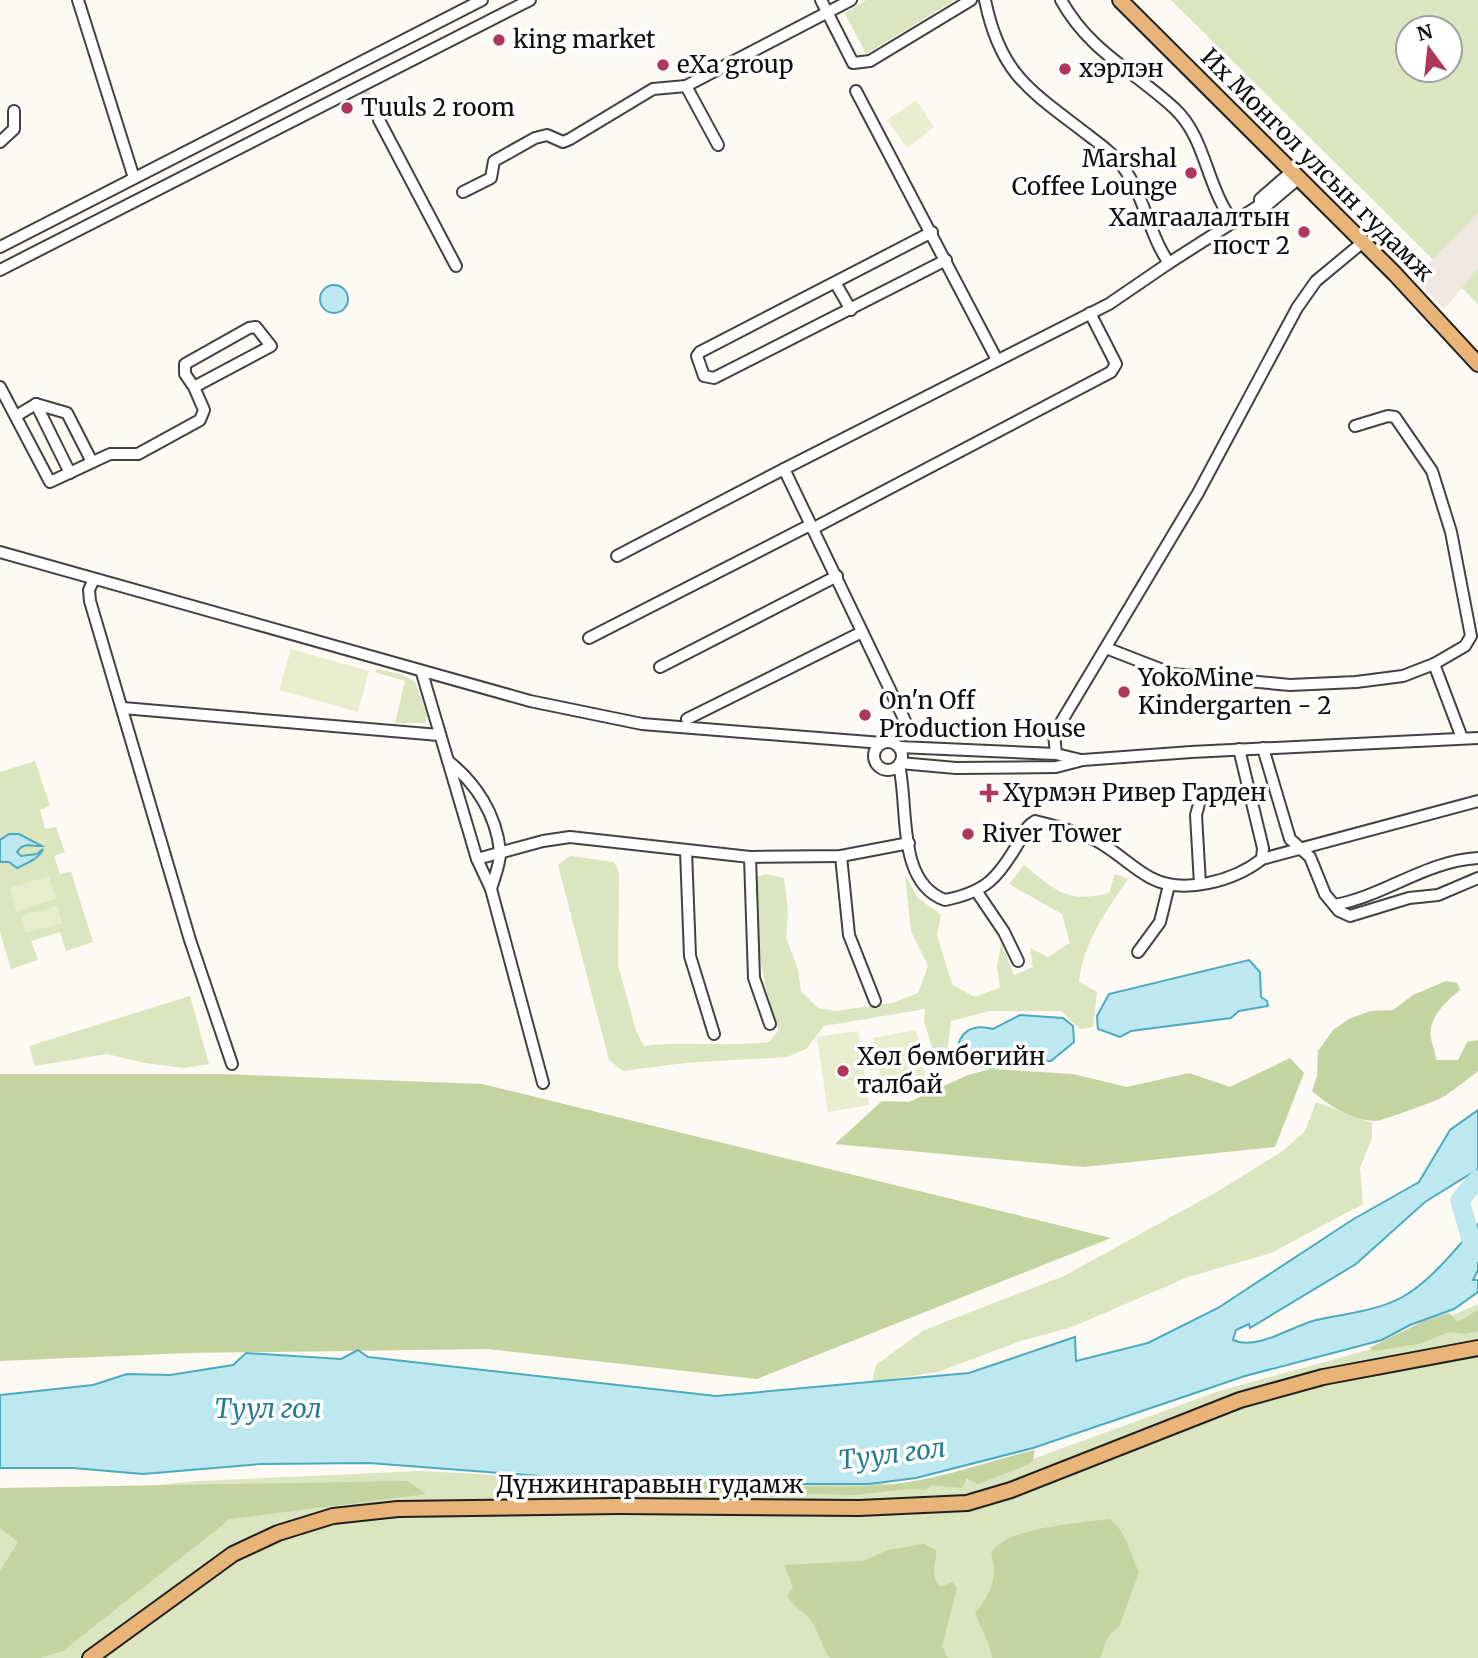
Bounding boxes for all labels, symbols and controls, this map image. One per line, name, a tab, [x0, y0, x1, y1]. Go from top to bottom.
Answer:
north arrow	[1394, 14, 1464, 84]
text: N	[1414, 19, 1435, 46]
place label: king market	[513, 24, 656, 55]
marker: king market	[491, 32, 507, 48]
street label: Их Монгол улсын гудамж	[1194, 42, 1441, 288]
place label: eXa group	[677, 49, 793, 80]
place label: хэрлэн	[1079, 53, 1164, 84]
marker: eXa group	[655, 57, 671, 73]
marker: хэрлэн	[1057, 61, 1073, 77]
place label: Tuuls 2 room	[361, 92, 515, 123]
marker: Tuuls 2 room	[339, 100, 355, 116]
place label: Marshal Coffee Lounge	[1012, 143, 1177, 202]
marker: Marshal Coffee Lounge	[1183, 165, 1199, 181]
place label: Хамгаалалтын пост 2	[1109, 202, 1290, 261]
marker: Хамгаалалтын пост 2	[1296, 224, 1312, 240]
place label: YokoMine Kindergarten - 2	[1137, 662, 1332, 721]
marker: YokoMine Kindergarten - 2	[1116, 684, 1132, 700]
place label: On'n Off Production House	[879, 685, 1086, 744]
marker: On'n Off Production House	[857, 707, 873, 723]
place label: Хүрмэн Ривер Гарден	[1003, 777, 1266, 808]
marker: Хүрмэн Ривер Гарден	[981, 785, 997, 801]
place label: River Tower	[982, 818, 1122, 849]
marker: River Tower	[960, 826, 976, 842]
place label: Хөл бөмбөгийн талбай	[857, 1041, 1045, 1100]
marker: Хөл бөмбөгийн талбай	[835, 1063, 851, 1079]
water label: Туул гол	[214, 1392, 322, 1425]
water label: Туул гол	[837, 1431, 947, 1476]
street label: Дүнжингаравын гудамж	[497, 1469, 804, 1500]

